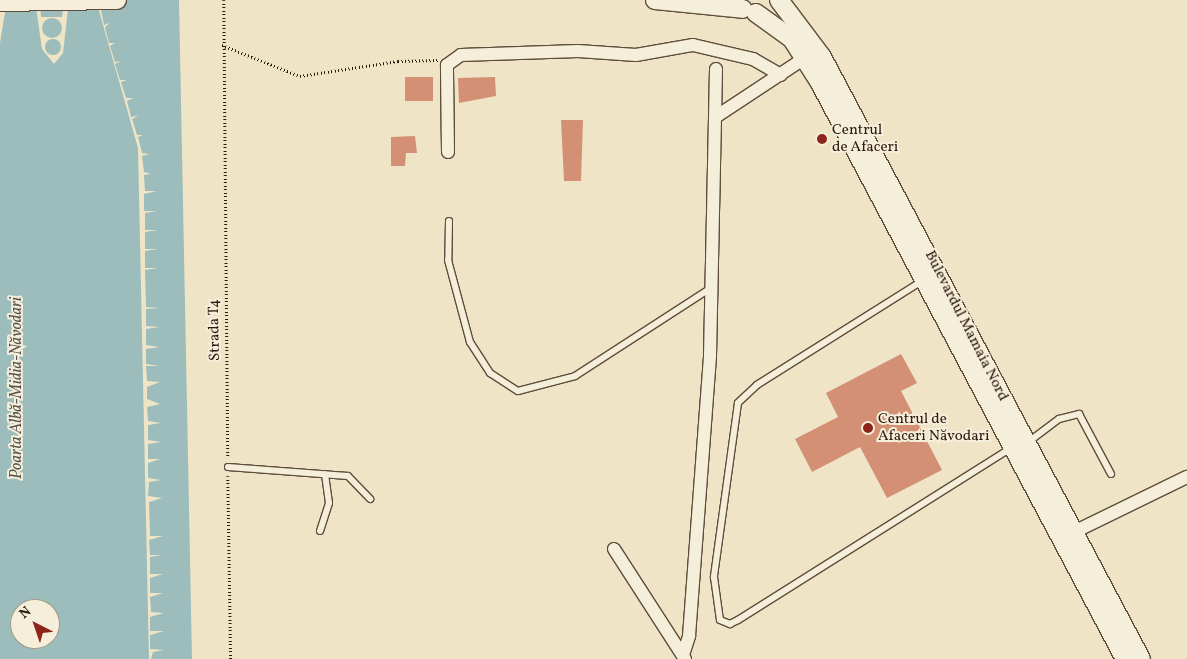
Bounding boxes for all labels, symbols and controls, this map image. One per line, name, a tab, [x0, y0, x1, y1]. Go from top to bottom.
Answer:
place label: Centrul de Afaceri	[832, 121, 898, 156]
marker: Centrul de Afaceri	[816, 133, 828, 145]
street label: Bulevardul Mamaia Nord	[920, 248, 1012, 404]
water label: Poarta Albă-Midia-Năvodari	[7, 297, 27, 479]
street label: Strada T4	[205, 299, 225, 361]
place label: Centrul de Afaceri Năvodari	[878, 410, 989, 445]
marker: Centrul de Afaceri Năvodari	[862, 422, 874, 434]
north arrow	[10, 599, 60, 649]
text: N	[15, 603, 36, 624]

